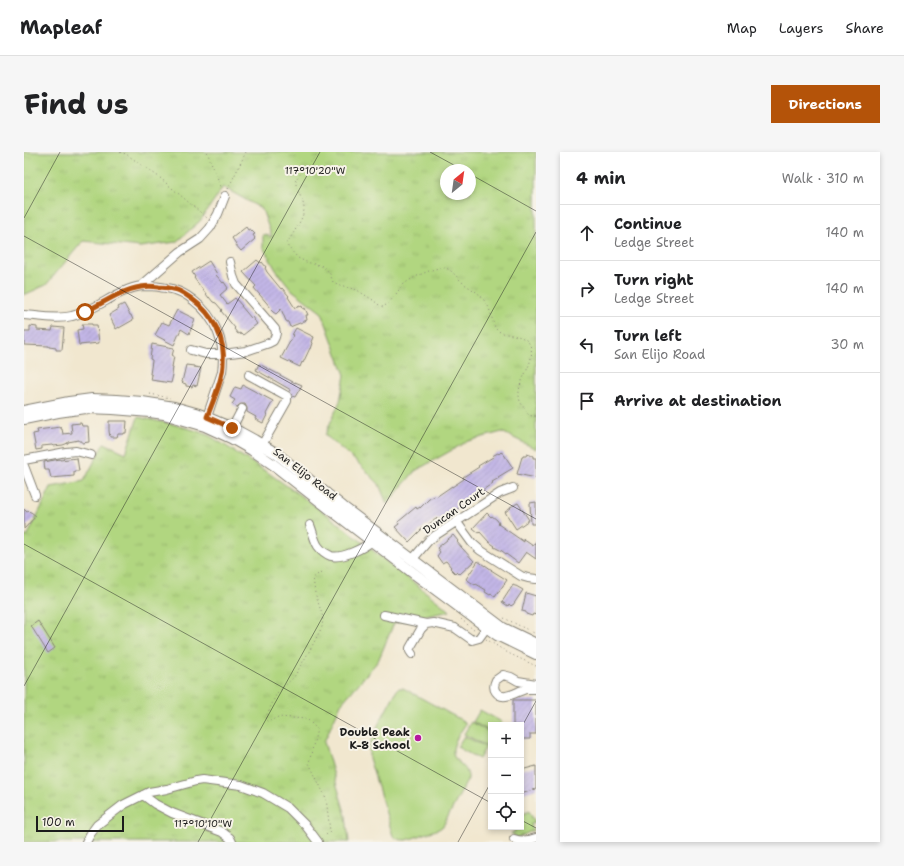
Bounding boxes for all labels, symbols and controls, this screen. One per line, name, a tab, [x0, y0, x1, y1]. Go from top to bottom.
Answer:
text: Mapleaf	[20, 15, 102, 40]
text: Map	[727, 19, 757, 37]
text: Layers	[779, 19, 823, 37]
text: Share	[845, 19, 884, 37]
text: Find us	[24, 85, 129, 123]
button: Directions	[771, 85, 880, 123]
text: 117°10'20"W	[285, 164, 346, 177]
north arrow	[440, 164, 476, 200]
text: 4 min	[576, 167, 626, 189]
text: Walk · 310 m	[782, 170, 864, 187]
text: Continue	[614, 214, 682, 234]
icon: ahead	[576, 222, 598, 244]
text: 140 m	[825, 224, 864, 241]
text: Ledge Street	[614, 234, 694, 251]
text: Turn right	[614, 270, 694, 290]
icon: right	[576, 278, 598, 300]
text: 140 m	[825, 280, 864, 297]
text: Ledge Street	[614, 290, 694, 307]
route start	[76, 303, 94, 321]
text: Turn left	[614, 326, 682, 346]
icon: left	[576, 334, 598, 356]
text: 30 m	[830, 336, 864, 353]
text: San Elijo Road	[614, 346, 705, 363]
icon: arrive	[576, 390, 598, 412]
text: Arrive at destination	[614, 391, 782, 411]
route end	[223, 419, 241, 437]
street label: San Elijo Road	[270, 444, 340, 504]
street label: Duncan Court	[420, 484, 488, 538]
map controls	[488, 722, 524, 830]
button: +	[488, 722, 524, 758]
place label: Double Peak K-8 School	[339, 725, 410, 753]
marker: Double Peak K-8 School	[413, 733, 423, 743]
button: −	[488, 758, 524, 794]
button: locate	[488, 794, 524, 830]
scale bar	[36, 814, 124, 833]
text: 100 m	[42, 815, 75, 830]
text: 117°10'10"W	[174, 817, 232, 830]

